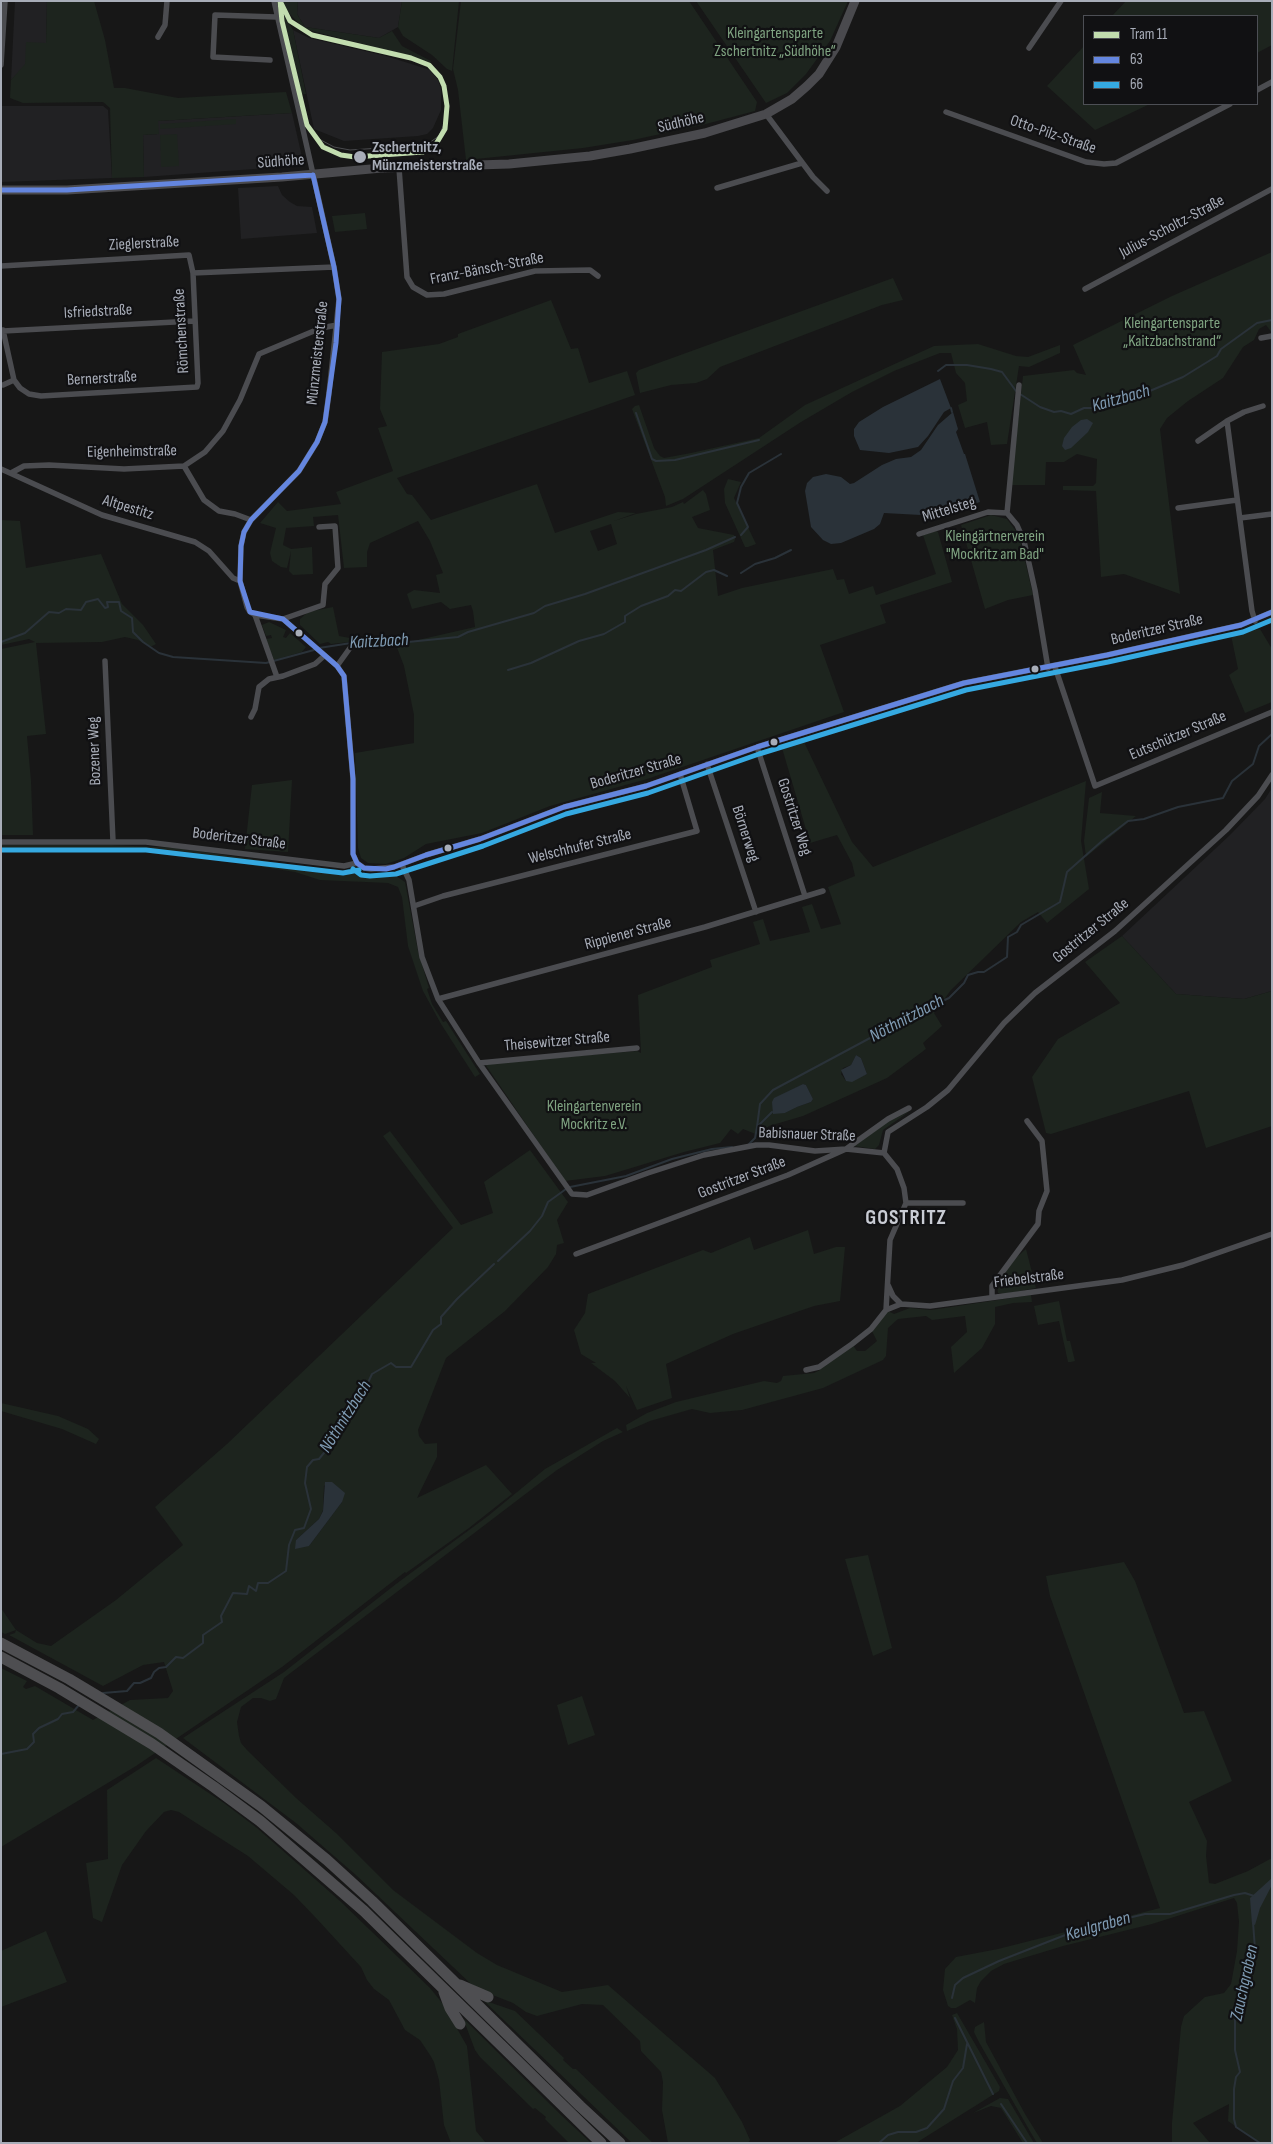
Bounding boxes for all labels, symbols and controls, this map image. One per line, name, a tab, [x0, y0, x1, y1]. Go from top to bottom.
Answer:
legend	[1083, 15, 1258, 105]
park label: Kleingartensparte Zschertnitz „Südhöhe“	[714, 24, 836, 62]
text: Tram 11	[1130, 25, 1167, 44]
text: 63	[1130, 50, 1143, 69]
text: 66	[1130, 75, 1143, 94]
street label: Südhöhe	[656, 108, 706, 138]
street label: Otto-Pilz-Straße	[1008, 111, 1098, 159]
place label: Zschertnitz, Münzmeisterstraße	[372, 138, 483, 176]
marker: Zschertnitz, Münzmeisterstraße	[352, 149, 368, 165]
street label: Südhöhe	[257, 151, 305, 173]
street label: Julius-Scholtz-Straße	[1116, 191, 1228, 263]
street label: Zieglerstraße	[108, 233, 180, 255]
street label: Franz-Bänsch-Straße	[429, 249, 545, 289]
street label: Römchenstraße	[170, 288, 194, 374]
street label: Münzmeisterstraße	[303, 300, 333, 406]
street label: Isfriedstraße	[63, 301, 133, 323]
park label: Kleingartensparte „Kaitzbachstrand“	[1123, 314, 1221, 352]
street label: Bernerstraße	[67, 368, 137, 390]
water label: Kaitzbach	[1090, 380, 1152, 418]
street label: Eigenheimstraße	[87, 442, 177, 462]
street label: Altpestitz	[100, 491, 156, 525]
street label: Mittelsteg	[920, 493, 978, 527]
park label: Kleingärtnerverein "Mockritz am Bad"	[945, 527, 1045, 565]
street label: Boderitzer Straße	[1109, 610, 1205, 650]
unlabelled marker	[294, 628, 304, 638]
water label: Kaitzbach	[349, 630, 409, 654]
unlabelled marker	[1030, 664, 1040, 674]
street label: Eutschützer Straße	[1127, 707, 1229, 765]
street label: Bozener Weg	[84, 716, 106, 786]
unlabelled marker	[769, 737, 779, 747]
street label: Boderitzer Straße	[588, 750, 684, 794]
street label: Gostritzer Weg	[773, 776, 815, 858]
street label: Börnerweg	[727, 803, 763, 865]
street label: Boderitzer Straße	[191, 824, 287, 854]
street label: Welschhufer Straße	[527, 825, 633, 869]
unlabelled marker	[443, 843, 453, 853]
street label: Gostritzer Straße	[1049, 894, 1133, 968]
street label: Rippiener Straße	[583, 913, 673, 955]
water label: Nöthnitzbach	[866, 990, 948, 1048]
street label: Theisewitzer Straße	[503, 1028, 611, 1056]
park label: Kleingartenverein Mockritz e.V.	[547, 1097, 641, 1135]
street label: Babisnauer Straße	[758, 1124, 856, 1146]
street label: Gostritzer Straße	[695, 1152, 789, 1204]
district label: GOSTRITZ	[864, 1206, 948, 1232]
street label: Friebelstraße	[993, 1265, 1065, 1293]
water label: Nöthnitzbach	[315, 1377, 377, 1457]
water label: Keulgraben	[1063, 1907, 1133, 1947]
water label: Zauchgraben	[1226, 1943, 1264, 2023]

